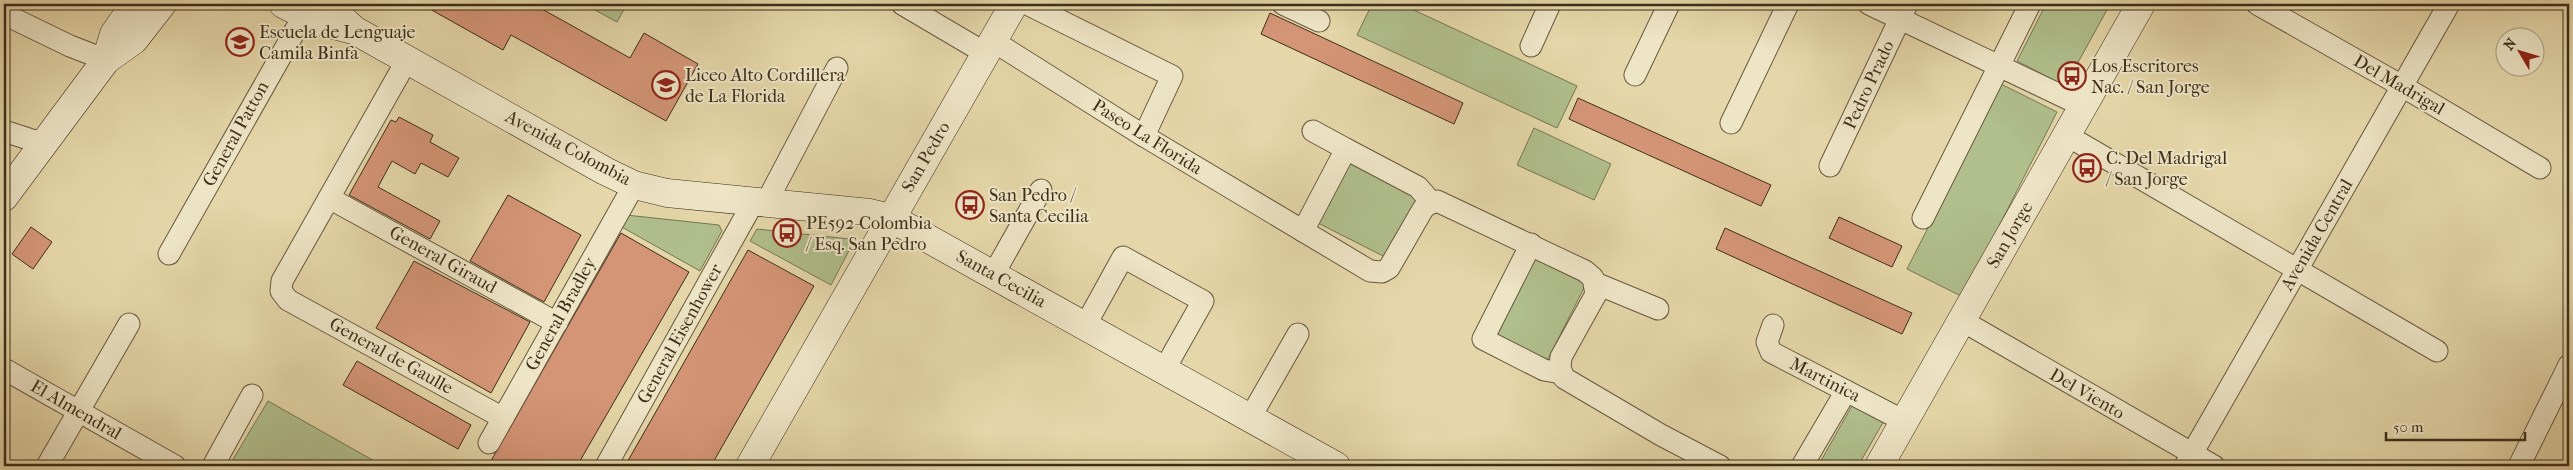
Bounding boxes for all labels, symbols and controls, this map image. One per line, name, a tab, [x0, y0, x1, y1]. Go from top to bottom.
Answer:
place label: Escuela de Lenguaje Camila Binfa	[259, 22, 416, 64]
school or university icon: Escuela de Lenguaje Camila Binfa	[225, 27, 255, 57]
north arrow	[2496, 28, 2546, 78]
text: N	[2500, 35, 2520, 54]
street label: Pedro Prado	[1839, 37, 1899, 133]
street label: Del Madrigal	[2350, 50, 2448, 120]
place label: Los Escritores Nac. / San Jorge	[2091, 56, 2210, 98]
bus stop icon: Los Escritores Nac. / San Jorge	[2057, 61, 2087, 91]
place label: Liceo Alto Cordillera de La Florida	[685, 65, 846, 107]
school or university icon: Liceo Alto Cordillera de La Florida	[651, 70, 681, 100]
street label: General Patton	[198, 77, 274, 190]
street label: Paseo La Florida	[1088, 95, 1206, 179]
street label: Avenida Colombia	[501, 106, 635, 190]
street label: San Pedro	[897, 118, 955, 196]
place label: C. Del Madrigal / San Jorge	[2105, 148, 2227, 190]
bus stop icon: C. Del Madrigal / San Jorge	[2072, 153, 2102, 183]
street label: Avenida Central	[2276, 176, 2357, 295]
place label: San Pedro / Santa Cecilia	[989, 185, 1089, 227]
bus stop icon: San Pedro / Santa Cecilia	[955, 190, 985, 220]
street label: San Jorge	[1983, 198, 2037, 272]
place label: PE592-Colombia / Esq. San Pedro	[805, 213, 932, 255]
bus stop icon: PE592-Colombia / Esq. San Pedro	[772, 218, 802, 248]
street label: General Giraud	[386, 222, 501, 298]
street label: Santa Cecilia	[952, 246, 1050, 313]
street label: General Bradley	[521, 252, 601, 374]
street label: General Eisenhower	[633, 260, 727, 407]
street label: General de Gaulle	[325, 313, 457, 399]
street label: Martinica	[1786, 353, 1864, 407]
street label: Del Viento	[2046, 364, 2128, 424]
street label: El Almendral	[27, 376, 125, 444]
scale bar	[2386, 410, 2524, 442]
text: 50 m	[2393, 418, 2424, 436]

